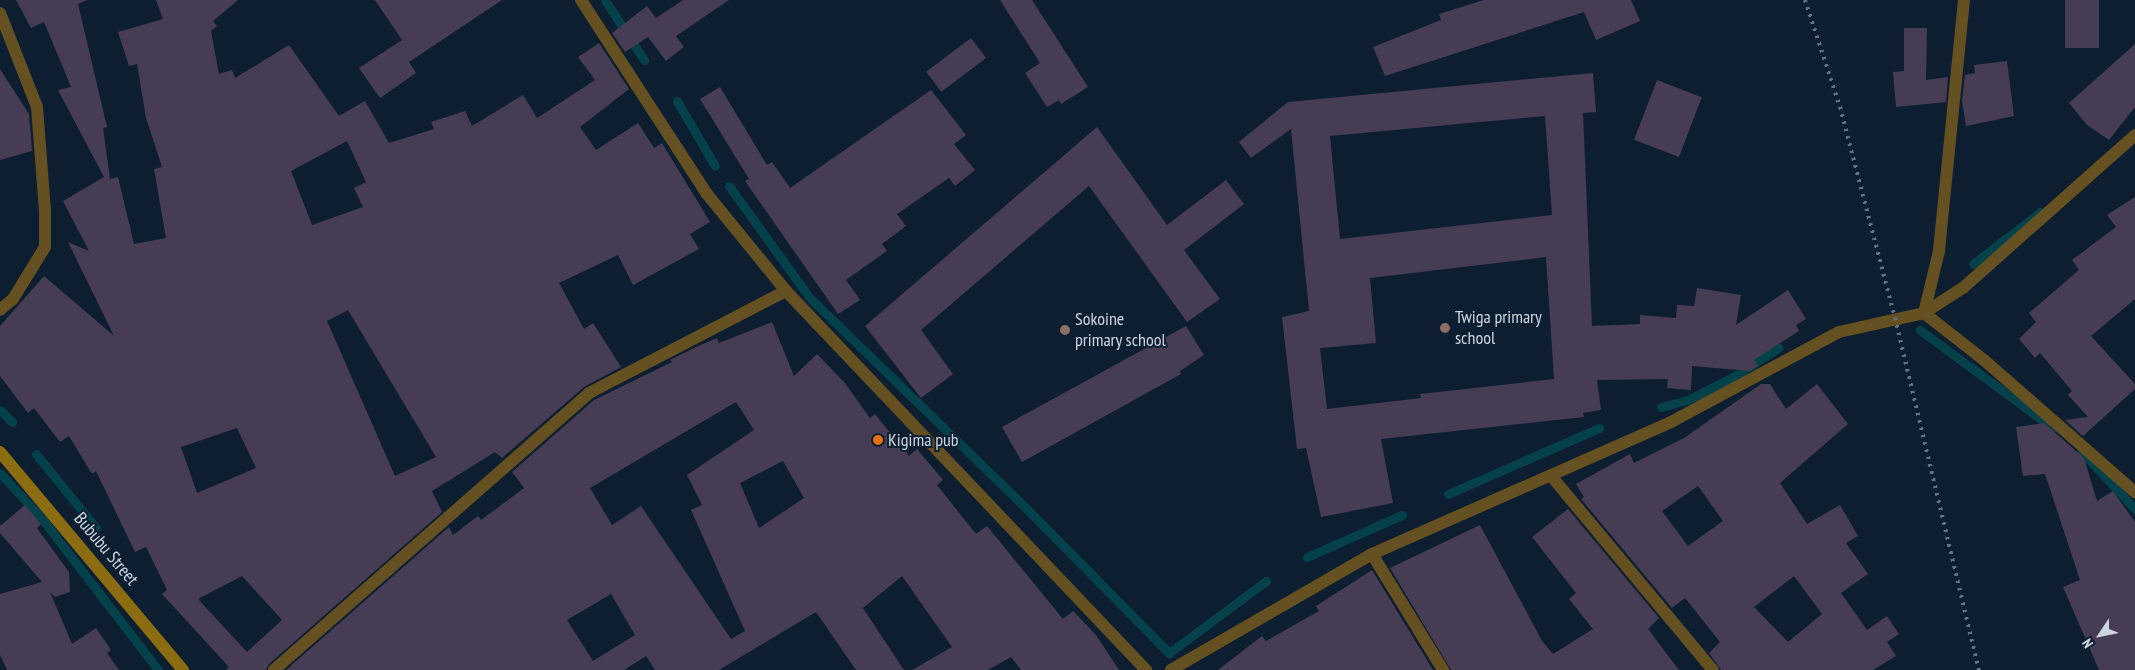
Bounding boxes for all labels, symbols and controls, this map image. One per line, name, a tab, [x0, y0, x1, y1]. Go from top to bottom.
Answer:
place label: Twiga primary school	[1455, 307, 1542, 350]
place label: Sokoine primary school	[1075, 309, 1166, 352]
marker: Twiga primary school	[1439, 322, 1451, 334]
marker: Sokoine primary school	[1059, 324, 1071, 336]
place label: Kigima pub	[888, 429, 959, 451]
marker: Kigima pub	[872, 434, 884, 446]
street label: Bububu Street	[69, 508, 143, 590]
north arrow	[2075, 610, 2125, 660]
text: N	[2078, 635, 2097, 652]

